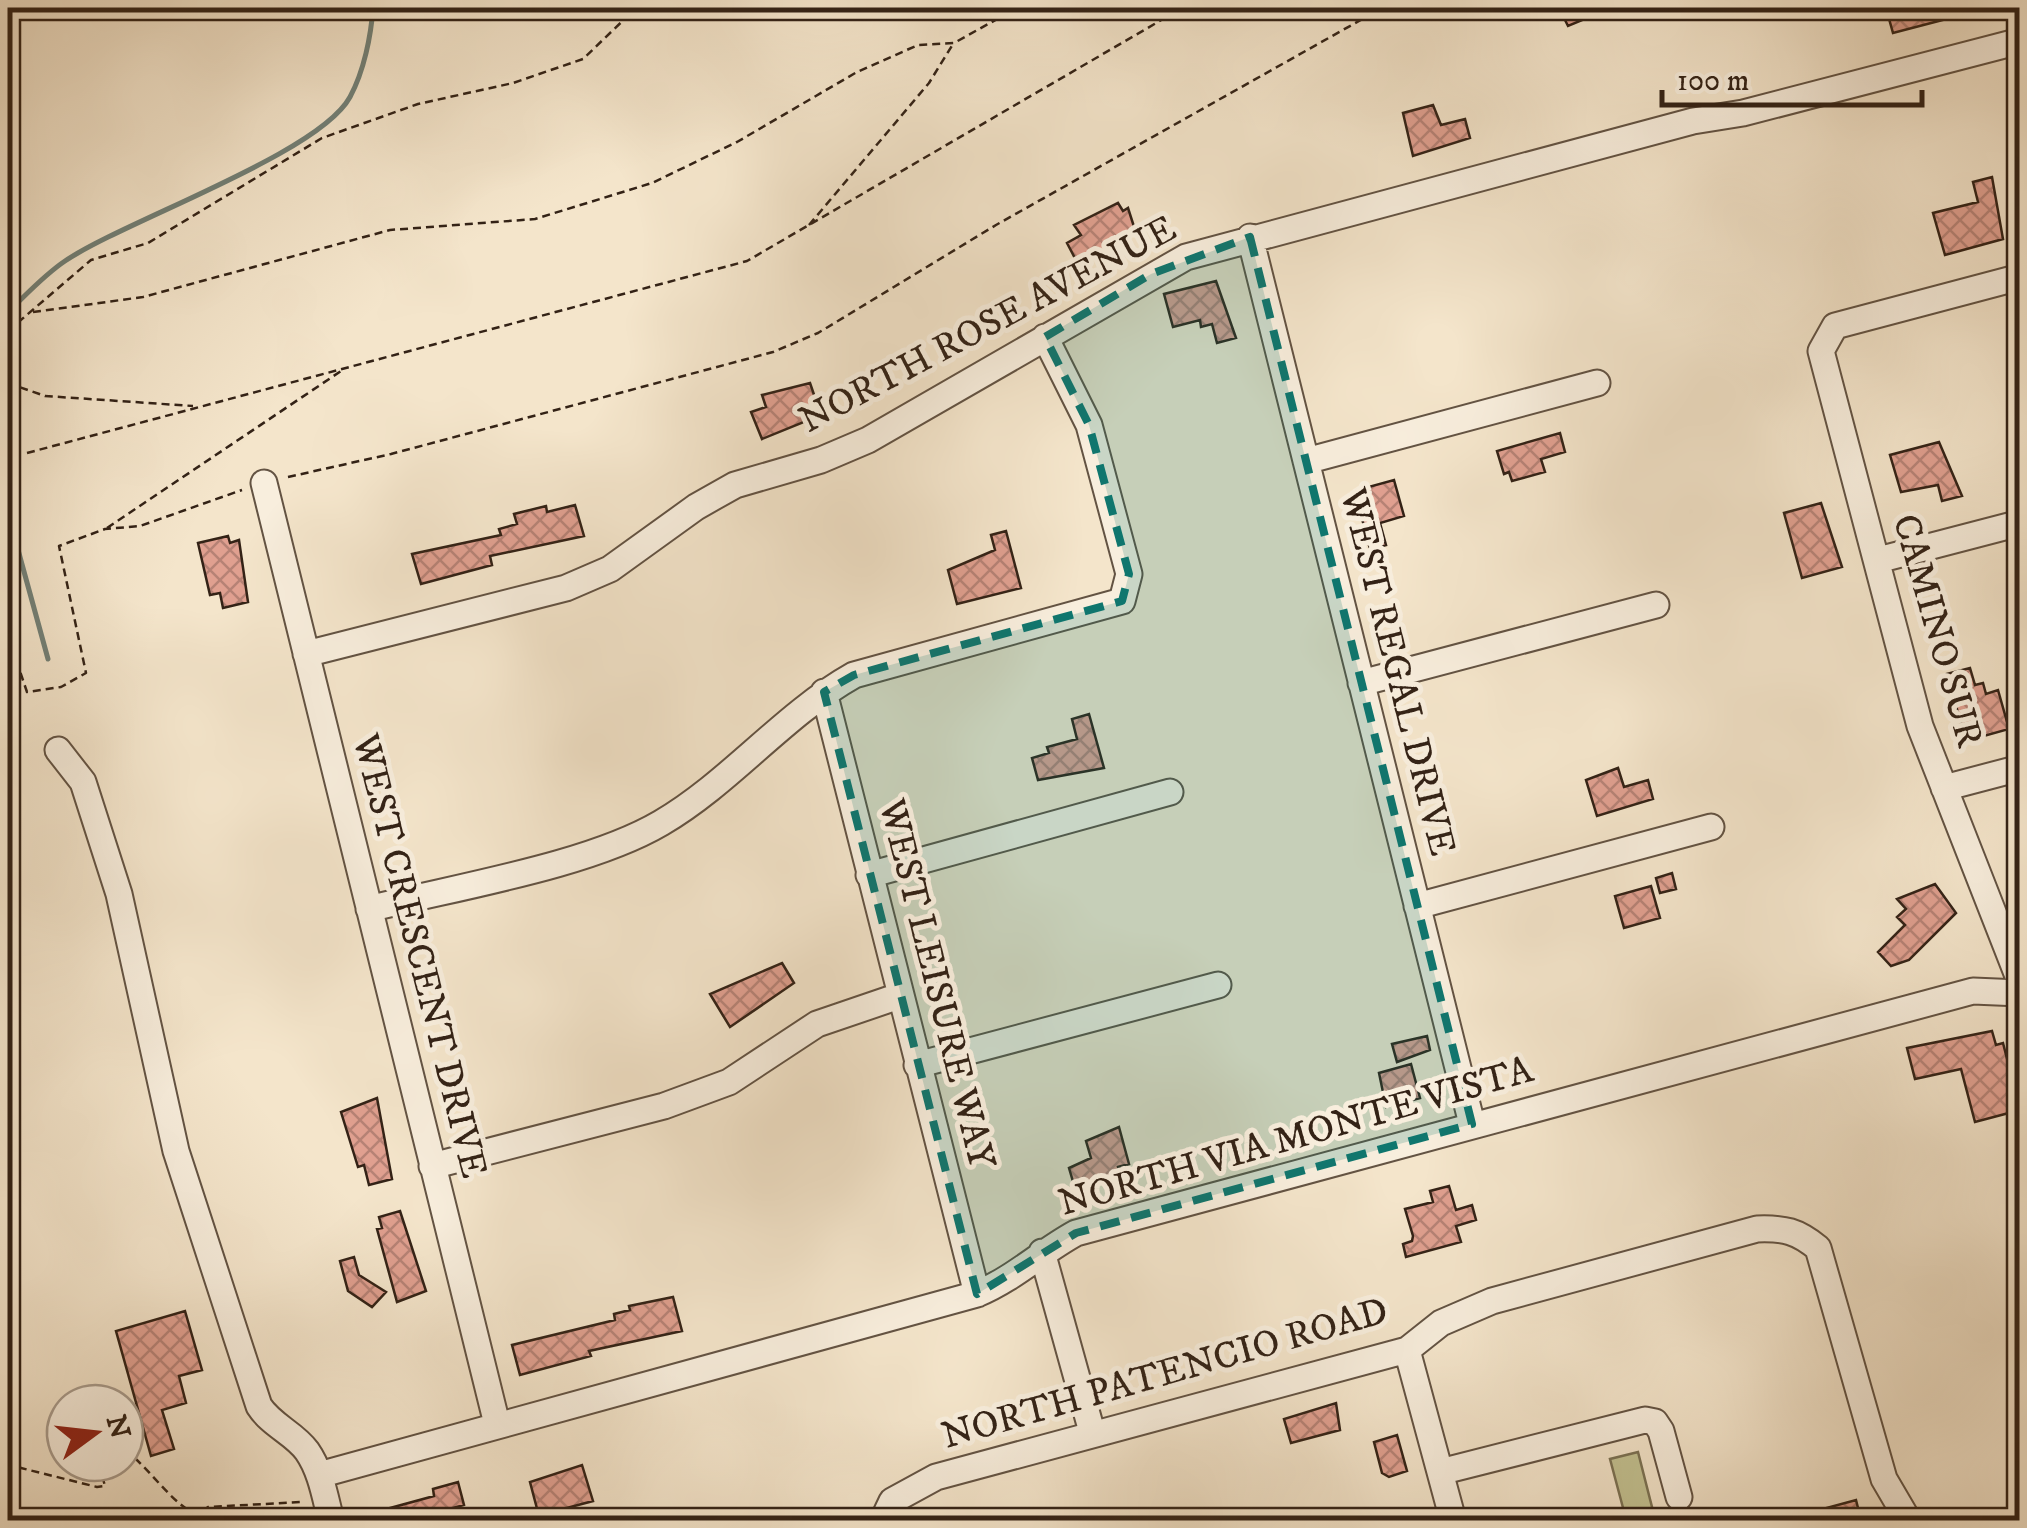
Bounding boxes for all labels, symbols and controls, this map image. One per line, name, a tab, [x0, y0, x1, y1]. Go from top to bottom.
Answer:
scale bar	[1662, 45, 1922, 107]
text: 100 m	[1677, 63, 1749, 100]
street label: NORTH ROSE AVENUE	[791, 205, 1185, 445]
street label: WEST REGAL DRIVE	[1328, 482, 1466, 861]
street label: CAMINO SUR	[1881, 509, 1993, 753]
street label: WEST CRESCENT DRIVE	[340, 728, 497, 1183]
street label: WEST LEISURE WAY	[867, 793, 1005, 1175]
street label: NORTH VIA MONTE VISTA	[1053, 1046, 1539, 1228]
street label: NORTH PATENCIO ROAD	[936, 1287, 1394, 1461]
north arrow	[45, 1383, 145, 1483]
text: N	[98, 1411, 138, 1443]

